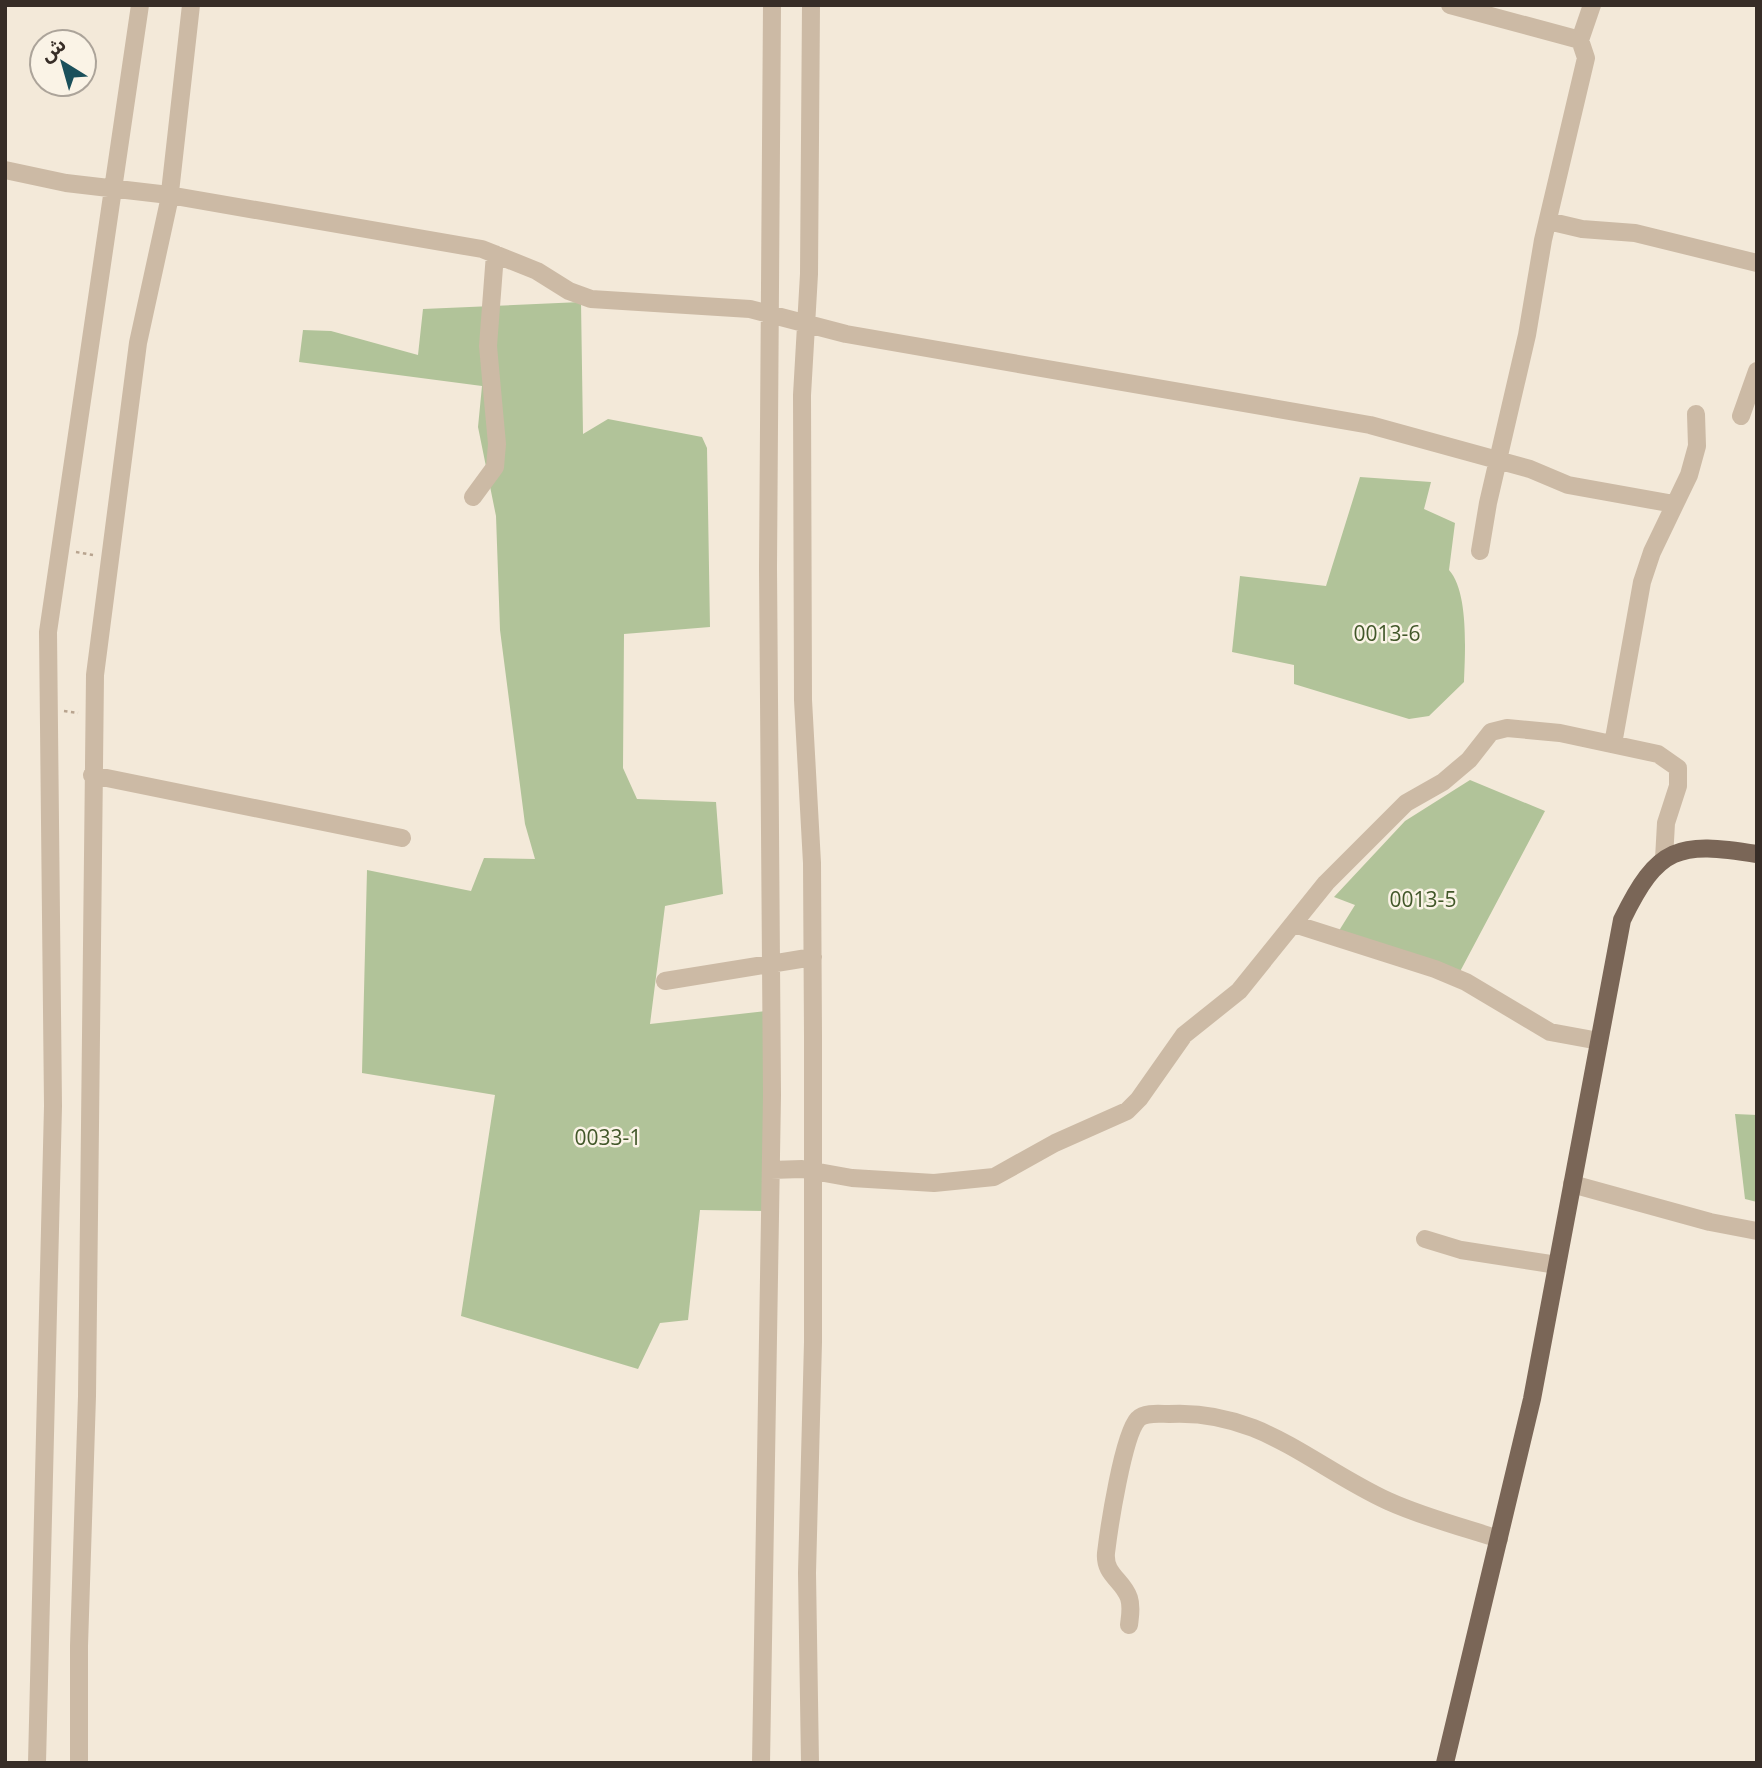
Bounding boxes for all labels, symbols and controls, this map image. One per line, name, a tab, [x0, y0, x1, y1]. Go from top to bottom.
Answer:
north arrow	[28, 28, 98, 98]
text: ش	[35, 31, 71, 68]
park label: 0013-6	[1354, 619, 1420, 647]
park label: 0013-5	[1390, 885, 1456, 913]
park label: 0033-1	[575, 1123, 641, 1151]

